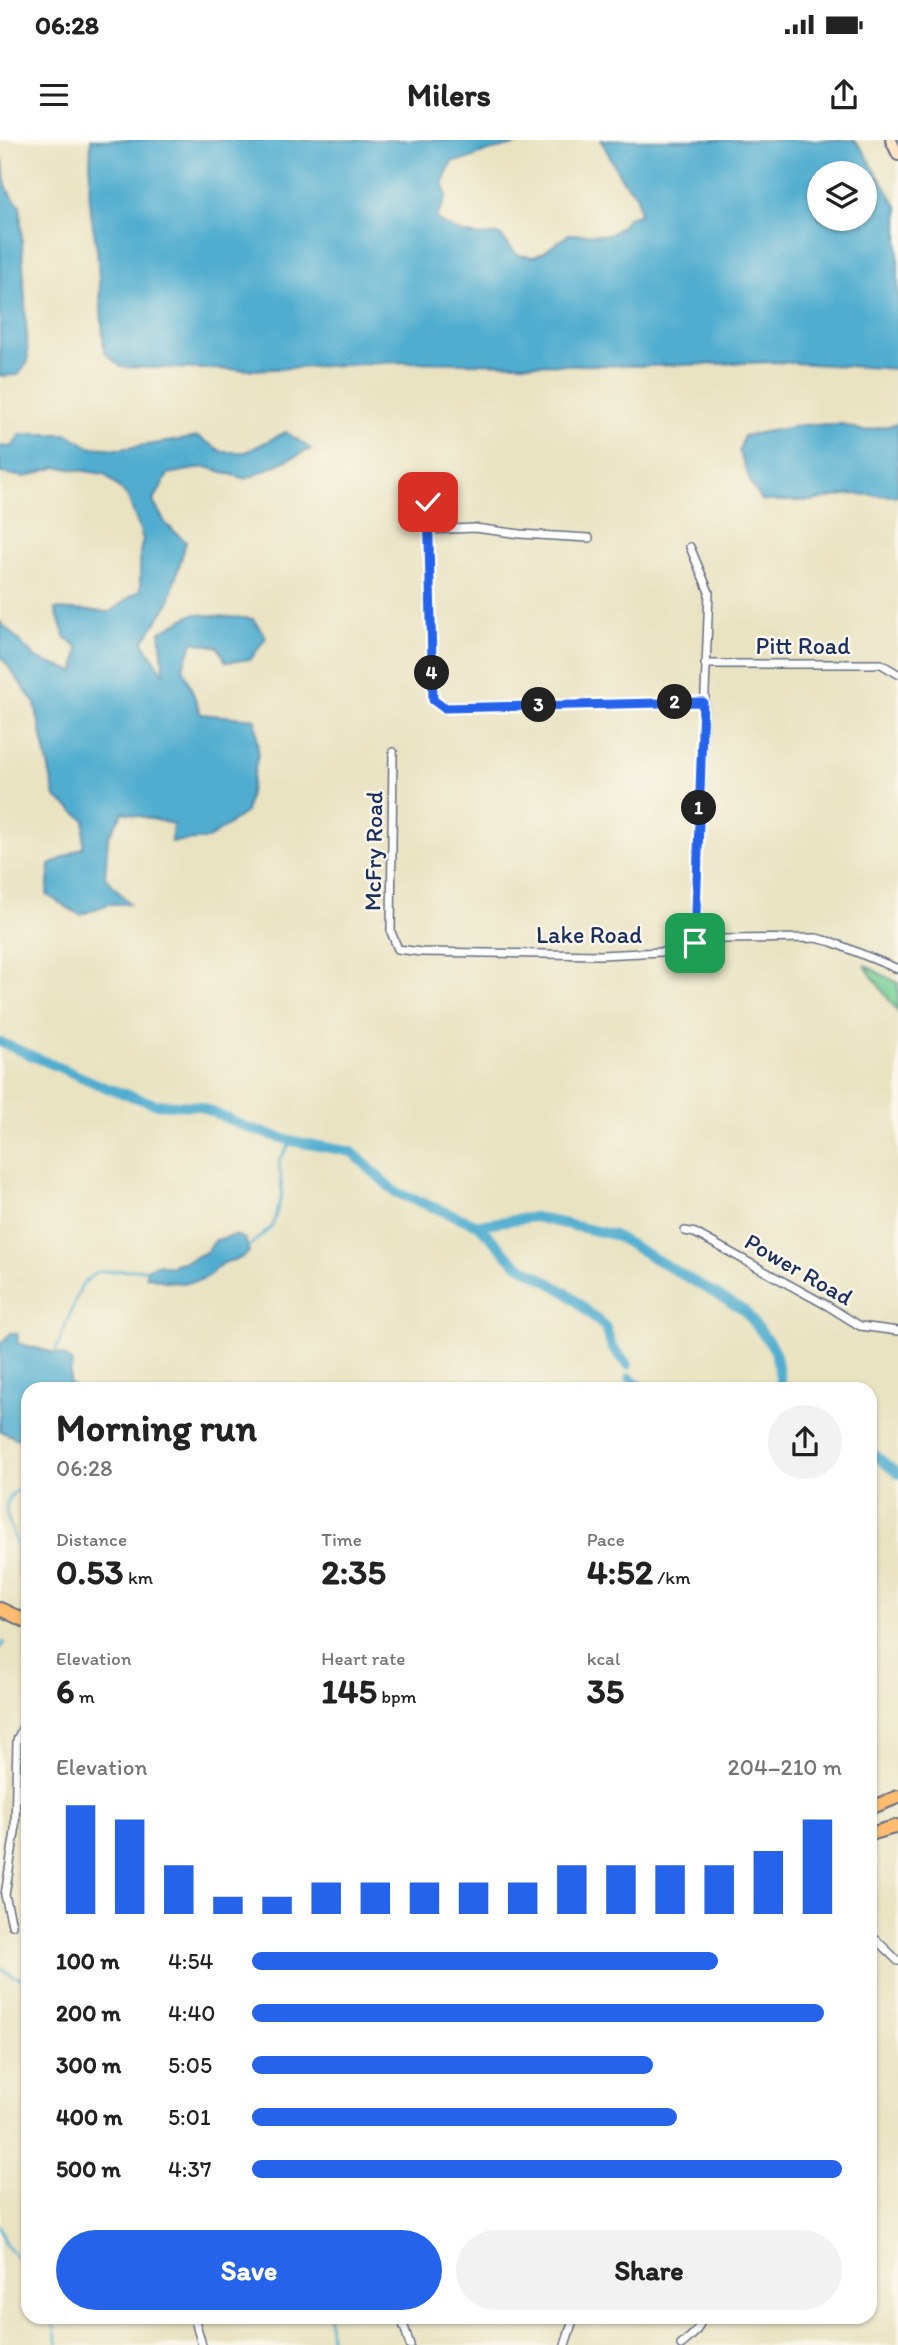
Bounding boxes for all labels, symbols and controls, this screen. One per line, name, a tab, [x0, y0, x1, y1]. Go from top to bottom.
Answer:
text: 06:28	[35, 9, 99, 41]
icon: menu	[35, 76, 73, 114]
text: Milers	[407, 76, 491, 114]
icon: share	[825, 76, 863, 114]
map controls	[807, 161, 877, 231]
button: layers	[807, 161, 877, 231]
pin	[398, 472, 458, 532]
icon: check	[409, 483, 447, 521]
street label: Pitt Road	[755, 631, 851, 660]
pin: 4	[414, 656, 450, 690]
text: 4	[426, 661, 437, 684]
pin: 2	[658, 684, 692, 720]
pin: 3	[522, 688, 556, 722]
text: 2	[670, 690, 680, 713]
text: 3	[533, 693, 544, 716]
pin: 1	[682, 790, 716, 826]
street label: McFry Road	[357, 791, 389, 911]
text: 1	[694, 796, 703, 819]
pin	[665, 913, 725, 973]
street label: Lake Road	[536, 920, 642, 949]
icon: arrive	[676, 924, 714, 962]
street label: Power Road	[740, 1226, 858, 1312]
text: Morning run	[56, 1405, 257, 1451]
button: share	[768, 1405, 842, 1479]
text: 06:28	[56, 1454, 113, 1482]
text: Distance	[56, 1528, 127, 1551]
text: Time	[321, 1528, 362, 1551]
text: Pace	[587, 1528, 625, 1551]
text: 0.53	[56, 1551, 124, 1593]
text: 2:35	[321, 1551, 386, 1593]
text: 4:52	[587, 1551, 653, 1593]
text: km	[124, 1566, 153, 1589]
text: /km	[653, 1566, 690, 1589]
text: Elevation	[56, 1647, 132, 1670]
text: Heart rate	[321, 1647, 405, 1670]
text: kcal	[587, 1647, 620, 1670]
text: 6	[56, 1670, 75, 1712]
text: 145	[321, 1670, 377, 1712]
text: 35	[587, 1670, 624, 1712]
text: m	[75, 1685, 95, 1708]
text: bpm	[377, 1685, 417, 1708]
text: Elevation	[56, 1753, 147, 1781]
text: 204–210 m	[728, 1753, 842, 1781]
text: 100 m	[56, 1947, 120, 1975]
text: 4:54	[168, 1947, 213, 1975]
text: 200 m	[56, 1999, 121, 2027]
text: 4:40	[168, 1999, 215, 2027]
text: 300 m	[56, 2051, 121, 2079]
text: 5:05	[168, 2051, 212, 2079]
text: 400 m	[56, 2103, 123, 2131]
text: 5:01	[168, 2103, 211, 2131]
text: 500 m	[56, 2155, 121, 2183]
text: 4:37	[168, 2155, 211, 2183]
button: Save	[56, 2230, 442, 2310]
button: Share	[456, 2230, 842, 2310]

